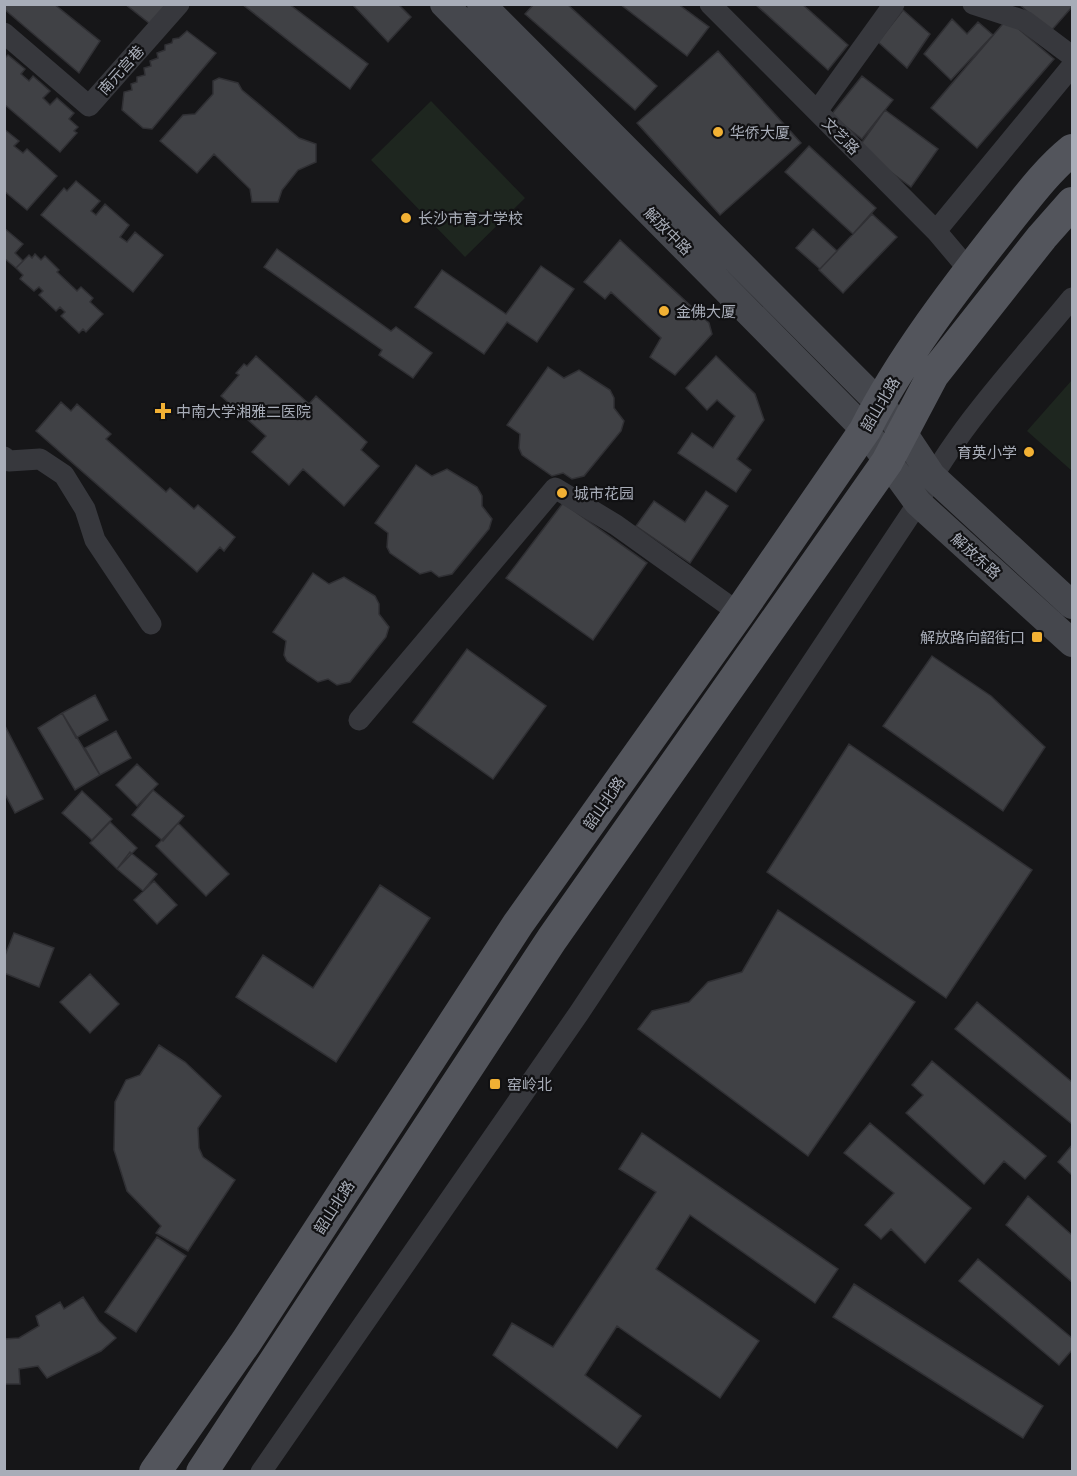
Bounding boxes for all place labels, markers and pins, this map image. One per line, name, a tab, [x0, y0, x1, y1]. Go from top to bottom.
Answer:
place label: 华侨大厦	[730, 124, 790, 141]
marker: 华侨大厦	[711, 125, 725, 139]
place label: 长沙市育才学校	[418, 210, 523, 227]
marker: 长沙市育才学校	[399, 211, 413, 225]
place label: 金佛大厦	[676, 303, 736, 320]
marker: 金佛大厦	[657, 304, 671, 318]
marker: 中南大学湘雅二医院	[154, 402, 172, 420]
place label: 中南大学湘雅二医院	[176, 403, 311, 420]
place label: 育英小学	[957, 444, 1017, 461]
marker: 育英小学	[1022, 445, 1036, 459]
place label: 城市花园	[574, 485, 634, 502]
marker: 城市花园	[555, 486, 569, 500]
place label: 解放路向韶街口	[920, 629, 1025, 646]
marker: 解放路向韶街口	[1030, 630, 1044, 644]
place label: 窑岭北	[507, 1076, 552, 1093]
marker: 窑岭北	[488, 1077, 502, 1091]

